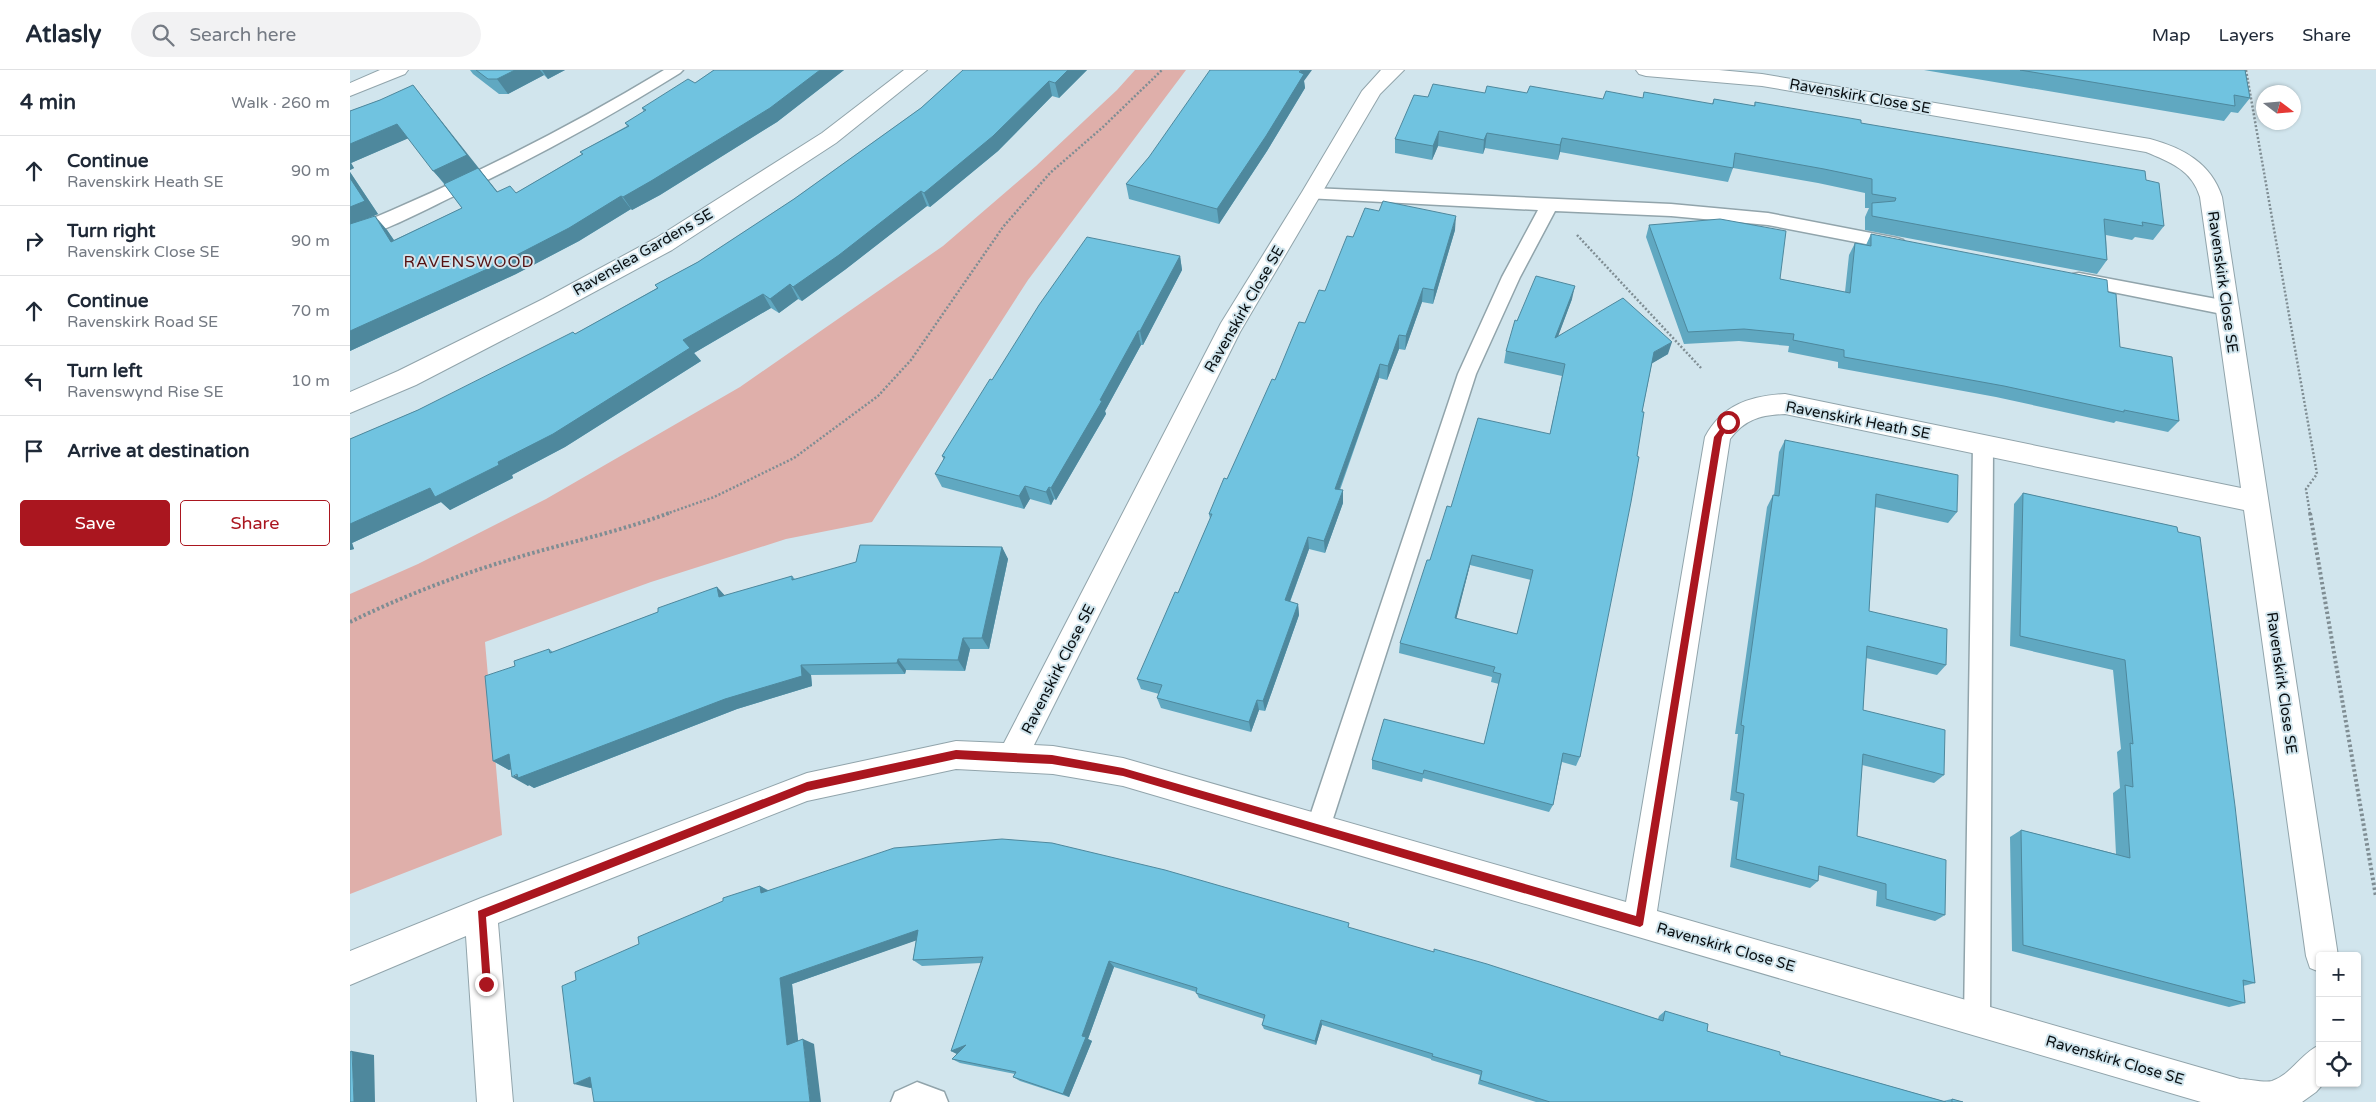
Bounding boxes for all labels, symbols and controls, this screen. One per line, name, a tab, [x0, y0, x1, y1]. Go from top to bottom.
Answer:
search box	[131, 12, 481, 57]
text: Atlasly	[25, 20, 101, 49]
icon: search	[149, 21, 177, 49]
text: Search here	[189, 24, 296, 46]
text: Map	[2152, 24, 2191, 46]
text: Layers	[2219, 24, 2274, 46]
text: Share	[2302, 24, 2351, 46]
street label: Ravenskirk Close SE	[1788, 75, 1932, 117]
north arrow	[2256, 85, 2301, 130]
text: 4 min	[20, 90, 76, 115]
text: Walk · 260 m	[231, 93, 330, 113]
text: Continue	[67, 150, 149, 172]
icon: ahead	[20, 157, 48, 185]
text: 90 m	[291, 161, 330, 181]
text: Ravenskirk Heath SE	[67, 172, 224, 192]
street label: Ravenslea Gardens SE	[570, 205, 716, 299]
street label: Ravenskirk Close SE	[2204, 210, 2242, 354]
text: Turn right	[67, 220, 155, 242]
icon: right	[20, 227, 48, 255]
text: 90 m	[291, 231, 330, 251]
text: Ravenskirk Close SE	[67, 242, 220, 262]
street label: Ravenskirk Close SE	[1200, 243, 1288, 375]
district label: RAVENSWOOD	[404, 252, 534, 272]
text: Continue	[67, 290, 149, 312]
icon: ahead	[20, 297, 48, 325]
text: 70 m	[291, 301, 330, 321]
text: Ravenskirk Road SE	[67, 312, 218, 332]
text: Turn left	[67, 360, 143, 382]
icon: left	[20, 367, 48, 395]
text: 10 m	[291, 371, 330, 391]
text: Ravenswynd Rise SE	[67, 382, 224, 402]
street label: Ravenskirk Heath SE	[1784, 397, 1932, 443]
route start	[1717, 411, 1740, 434]
icon: arrive	[20, 437, 48, 465]
text: Arrive at destination	[67, 440, 250, 462]
button: Save	[20, 500, 170, 546]
button: Share	[180, 500, 330, 546]
street label: Ravenskirk Close SE	[1018, 601, 1098, 737]
street label: Ravenskirk Close SE	[2263, 611, 2301, 755]
street label: Ravenskirk Close SE	[1655, 919, 1797, 975]
map controls	[2316, 952, 2361, 1087]
button: +	[2316, 952, 2361, 997]
route end	[475, 973, 498, 996]
button: −	[2316, 997, 2361, 1042]
street label: Ravenskirk Close SE	[2044, 1032, 2186, 1088]
button: locate	[2316, 1042, 2361, 1087]

